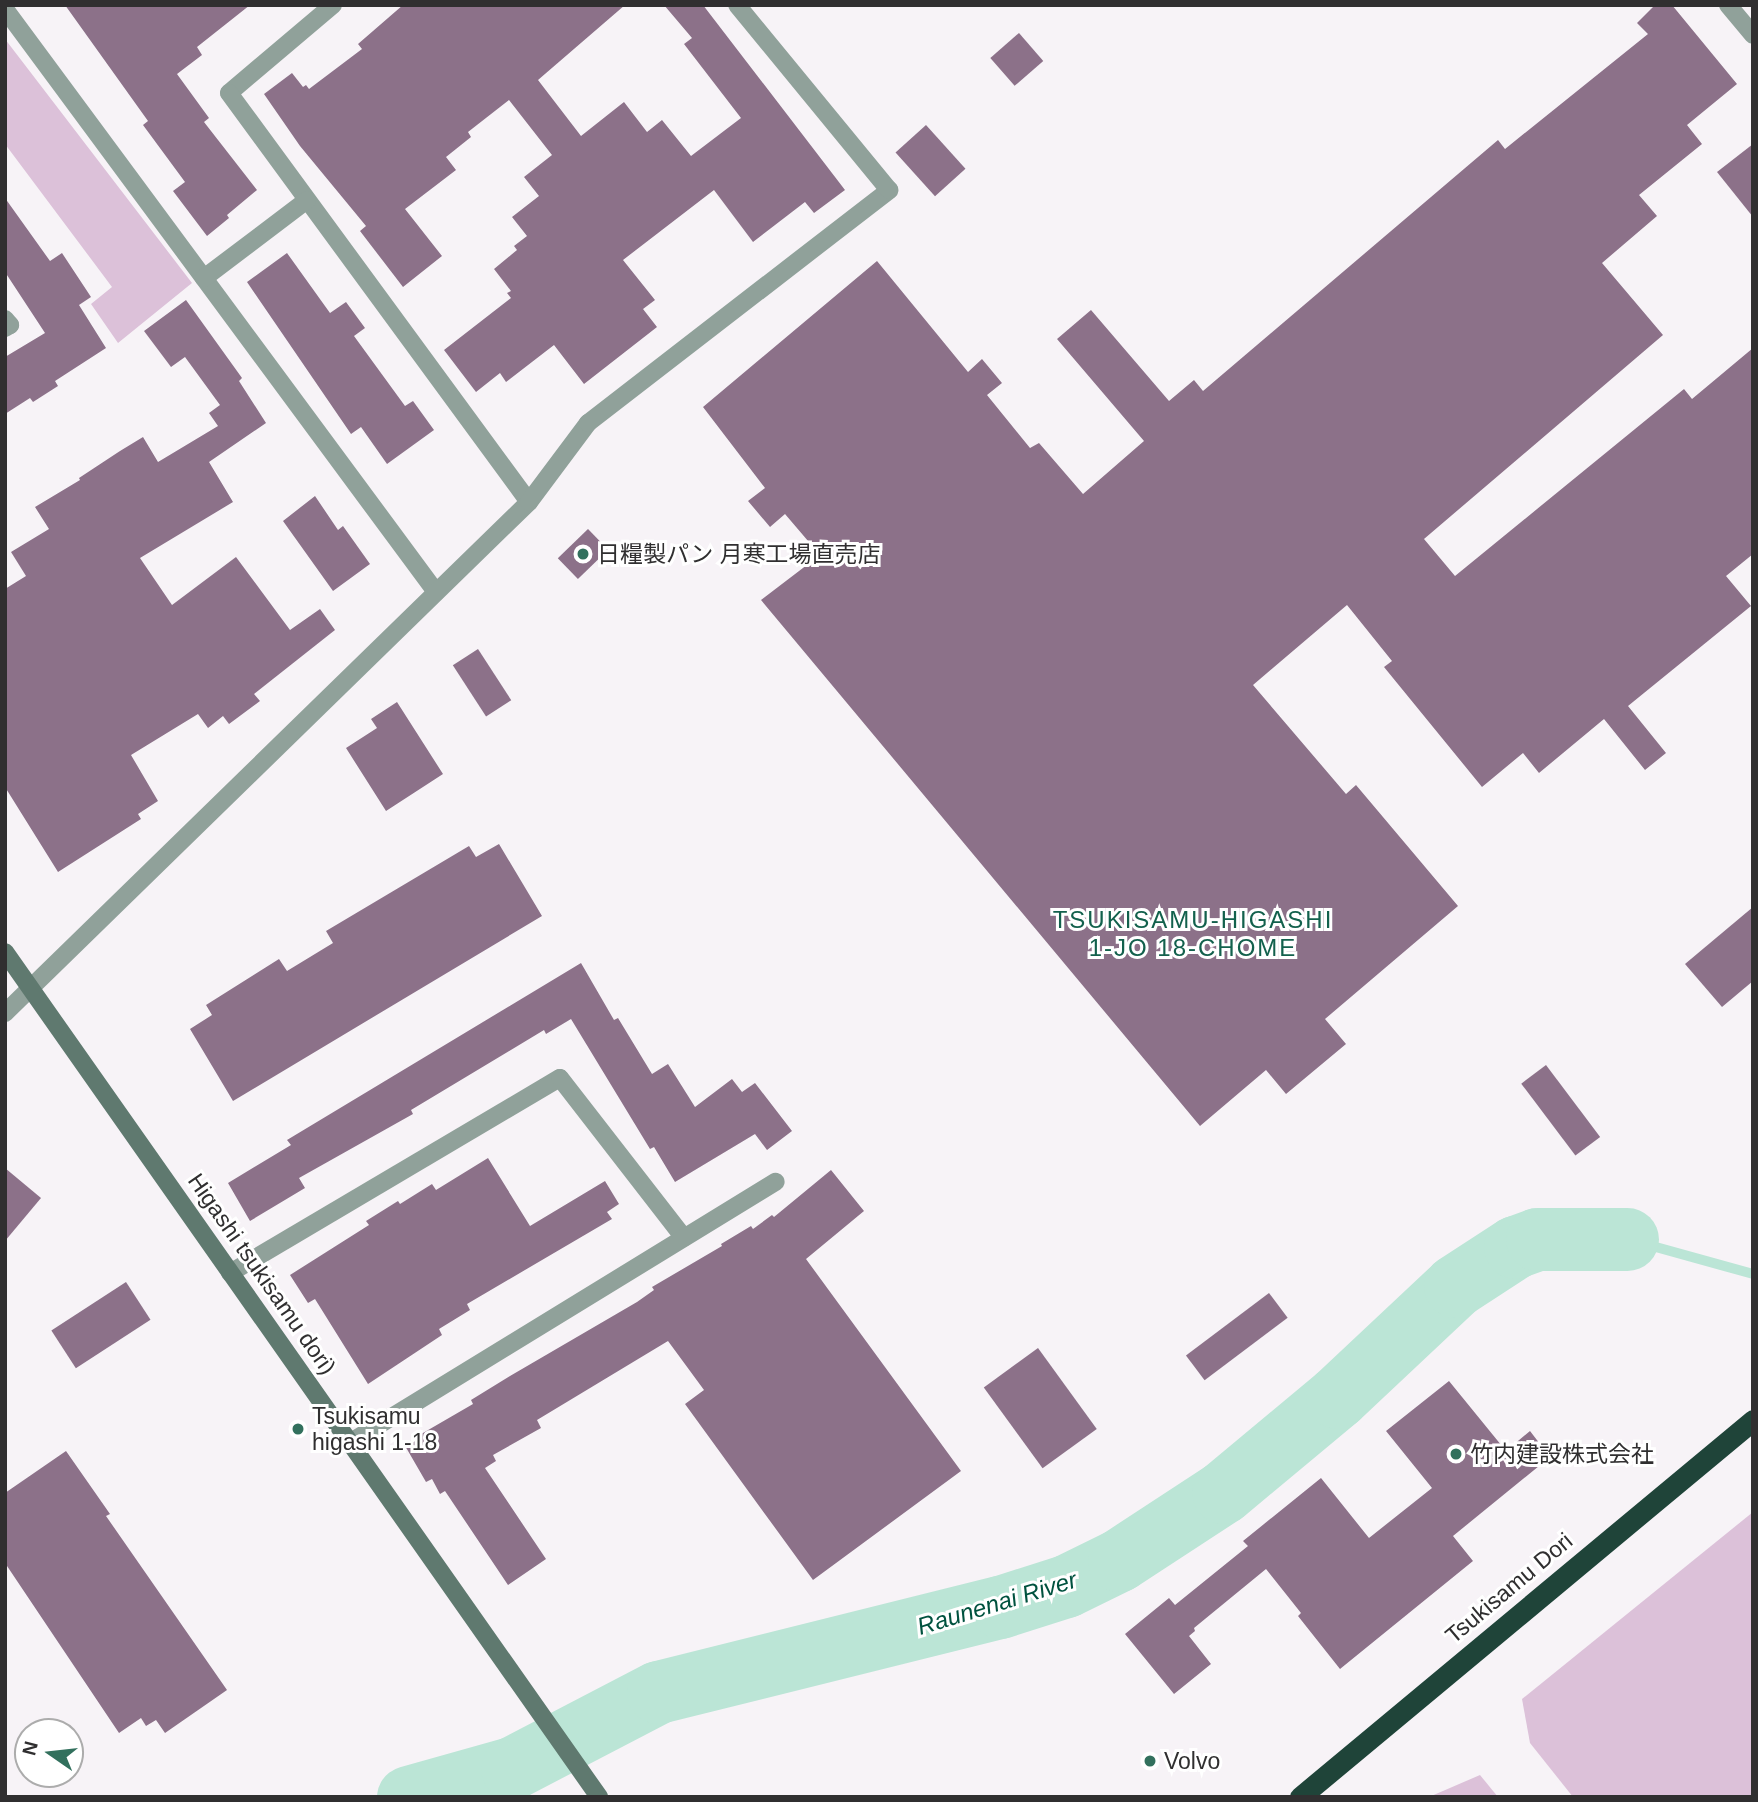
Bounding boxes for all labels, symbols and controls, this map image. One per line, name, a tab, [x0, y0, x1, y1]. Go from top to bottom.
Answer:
place label: 日糧製パン 月寒工場直売店	[597, 540, 879, 568]
marker: 日糧製パン 月寒工場直売店	[575, 546, 591, 562]
district label: TSUKISAMU-HIGASHI 1-JO 18-CHOME	[1055, 906, 1331, 962]
street label: Higashi tsukisamu dori)	[182, 1168, 342, 1380]
place label: Tsukisamu higashi 1-18	[312, 1402, 437, 1456]
marker: Tsukisamu higashi 1-18	[290, 1421, 306, 1437]
place label: 竹内建設株式会社	[1470, 1440, 1654, 1468]
marker: 竹内建設株式会社	[1448, 1446, 1464, 1462]
street label: Tsukisamu Dori	[1440, 1527, 1578, 1649]
water label: Raunenai River	[914, 1565, 1080, 1641]
north arrow	[14, 1718, 84, 1788]
text: N	[18, 1739, 42, 1757]
place label: Volvo	[1164, 1747, 1220, 1775]
marker: Volvo	[1142, 1753, 1158, 1769]

